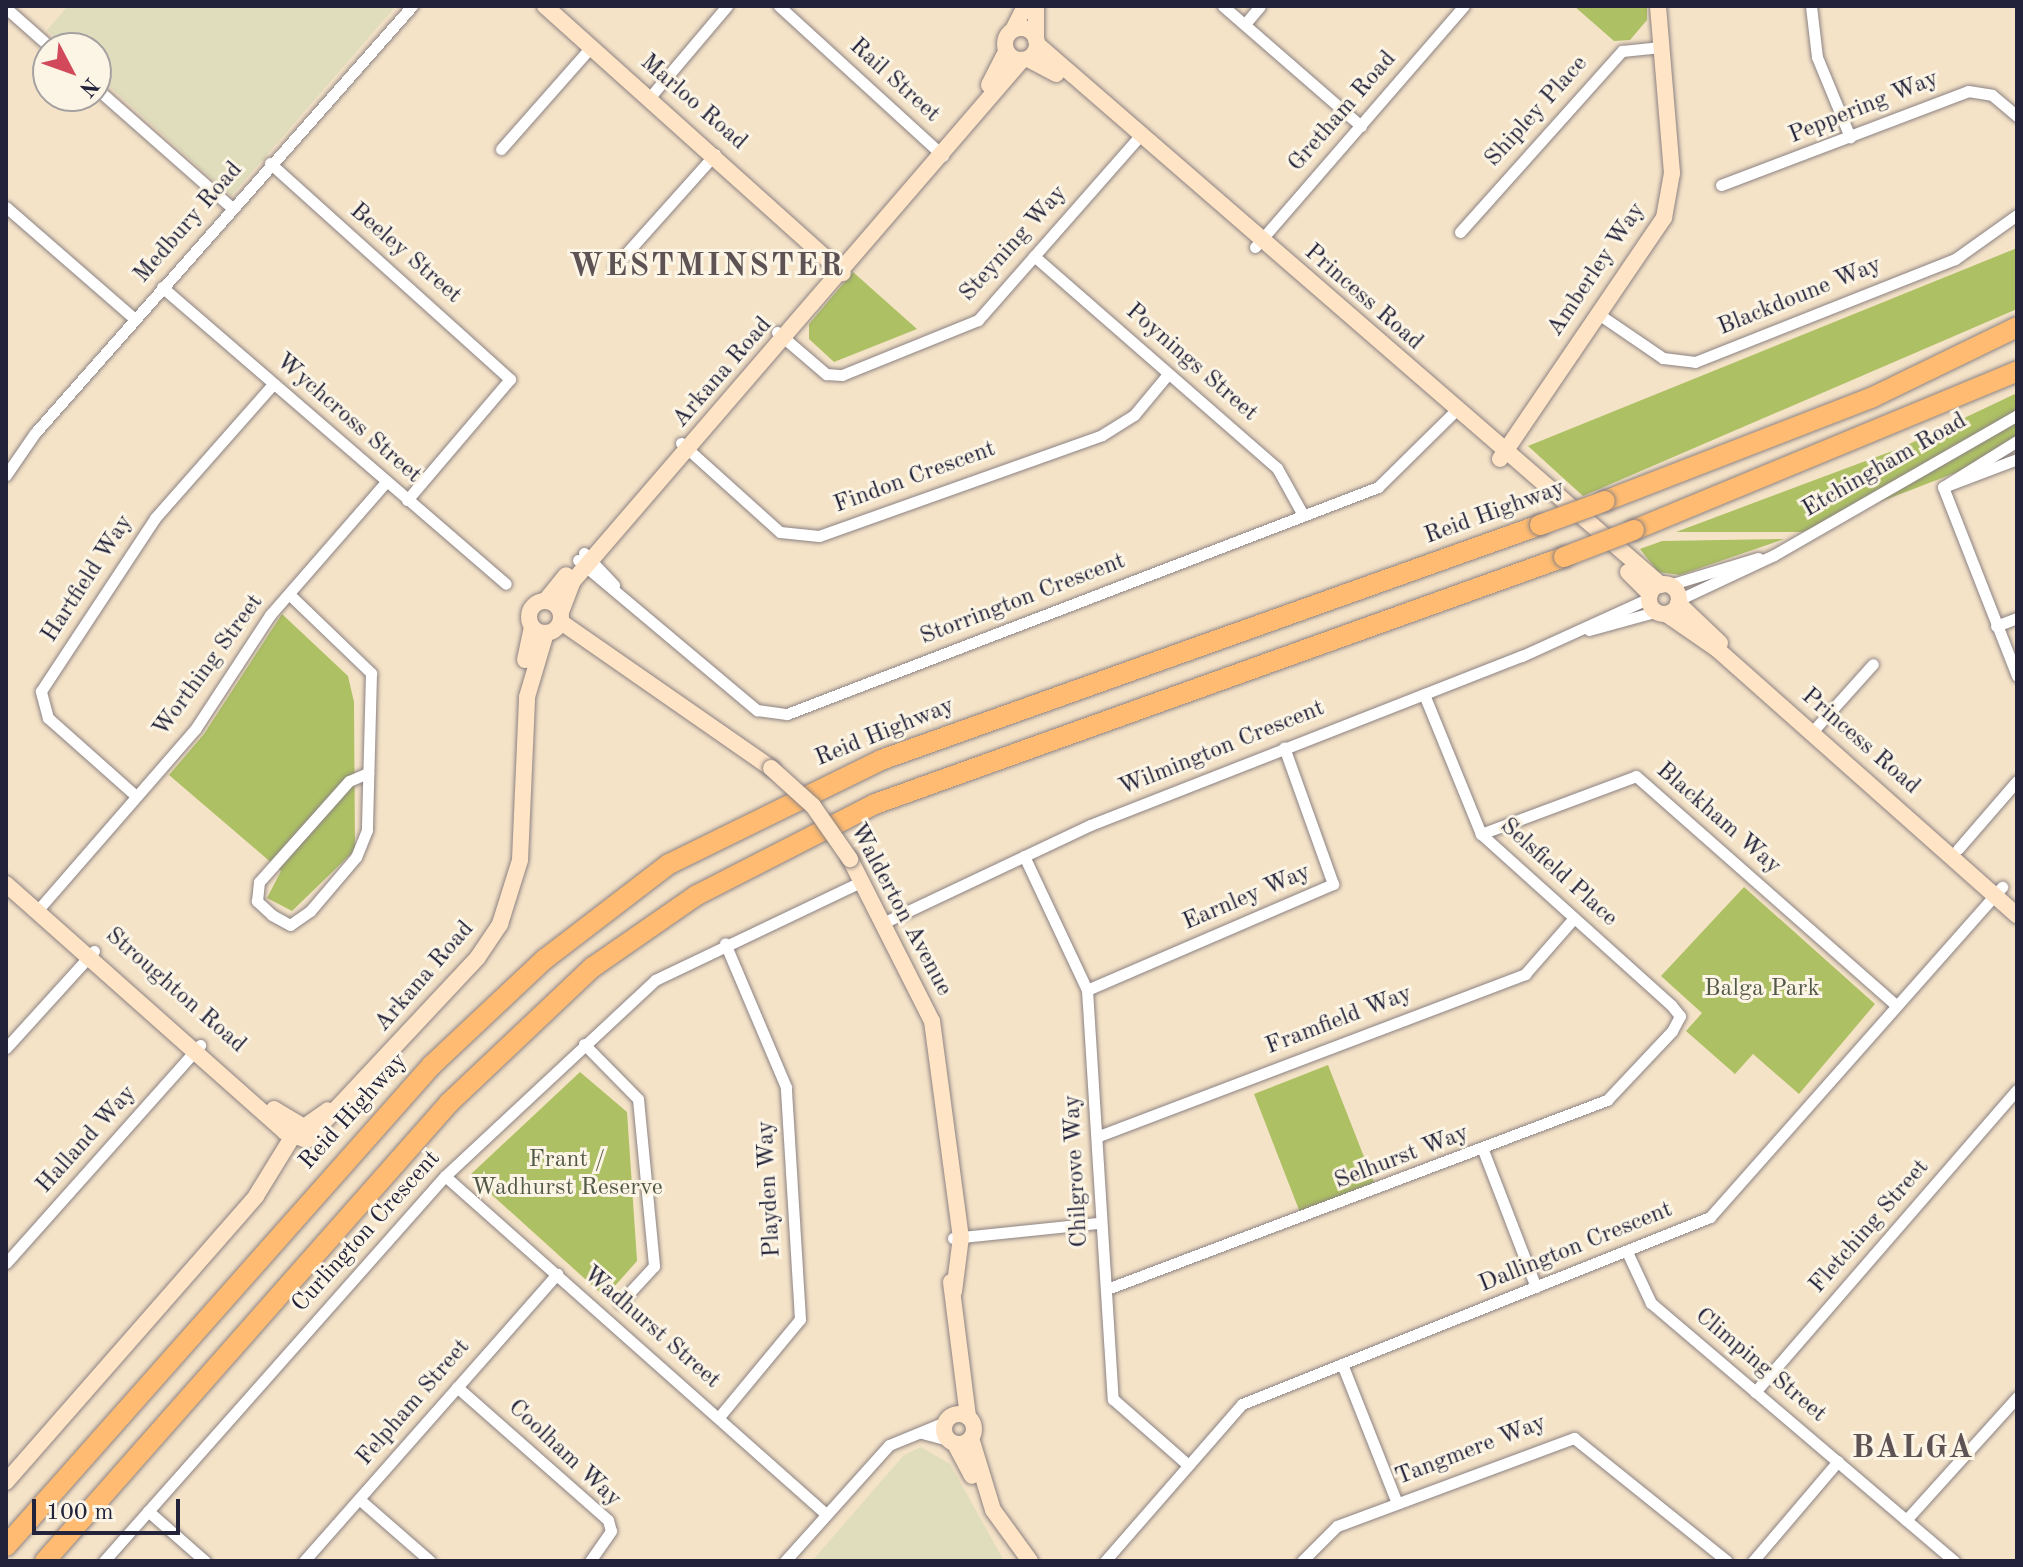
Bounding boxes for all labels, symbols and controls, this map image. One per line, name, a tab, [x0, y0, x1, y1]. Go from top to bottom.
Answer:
north arrow	[32, 32, 112, 112]
street label: Rail Street	[843, 33, 945, 129]
street label: Gretham Road	[1283, 46, 1403, 178]
street label: Marloo Road	[634, 49, 752, 157]
street label: Shipley Place	[1479, 50, 1595, 174]
street label: Peppering Way	[1785, 65, 1943, 151]
text: N	[75, 73, 102, 100]
street label: Medbury Road	[128, 156, 250, 290]
street label: Steyning Way	[954, 180, 1074, 308]
street label: Beeley Street	[343, 197, 467, 311]
street label: Amberley Way	[1542, 198, 1652, 342]
street label: Princess Road	[1298, 239, 1428, 357]
district label: WESTMINSTER	[569, 248, 845, 286]
street label: Blackdoune Way	[1714, 251, 1886, 343]
street label: Poynings Street	[1119, 298, 1263, 428]
street label: Arkana Road	[667, 312, 779, 434]
street label: Wychcross Street	[269, 348, 427, 490]
street label: Etchingham Road	[1798, 407, 1972, 525]
street label: Findon Crescent	[830, 435, 1000, 521]
street label: Reid Highway	[1421, 474, 1569, 552]
street label: Hartfield Way	[36, 510, 140, 648]
street label: Storrington Crescent	[916, 548, 1130, 652]
street label: Worthing Street	[148, 589, 270, 743]
street label: Princess Road	[1795, 683, 1925, 801]
street label: Reid Highway	[811, 692, 959, 774]
street label: Wilmington Crescent	[1115, 695, 1329, 803]
street label: Blackham Way	[1650, 757, 1786, 881]
street label: Selsfield Place	[1493, 813, 1623, 933]
street label: Walderton Avenue	[842, 819, 958, 1001]
street label: Earnley Way	[1179, 858, 1315, 938]
street label: Arkana Road	[369, 916, 481, 1038]
street label: Stroughton Road	[99, 922, 251, 1060]
park label: Balga Park	[1704, 976, 1820, 1004]
street label: Framfield Way	[1262, 980, 1416, 1062]
street label: Reid Highway	[294, 1048, 414, 1176]
street label: Halland Way	[31, 1080, 143, 1200]
street label: Chilgrove Way	[1059, 1094, 1095, 1248]
street label: Selhurst Way	[1331, 1119, 1473, 1197]
street label: Playden Way	[752, 1120, 788, 1258]
street label: Curlington Crescent	[287, 1145, 447, 1319]
park label: Frant / Wadhurst Reserve	[471, 1147, 663, 1203]
street label: Fletching Street	[1804, 1154, 1936, 1300]
street label: Dallington Crescent	[1475, 1196, 1677, 1300]
street label: Wadhurst Street	[576, 1260, 726, 1396]
street label: Climping Street	[1688, 1303, 1832, 1429]
street label: Felpham Street	[351, 1334, 477, 1472]
street label: Coolham Way	[501, 1394, 627, 1514]
street label: Tangmere Way	[1391, 1409, 1551, 1493]
district label: BALGA	[1852, 1430, 1974, 1468]
scale bar	[36, 1483, 184, 1533]
text: 100 m	[46, 1501, 114, 1525]

